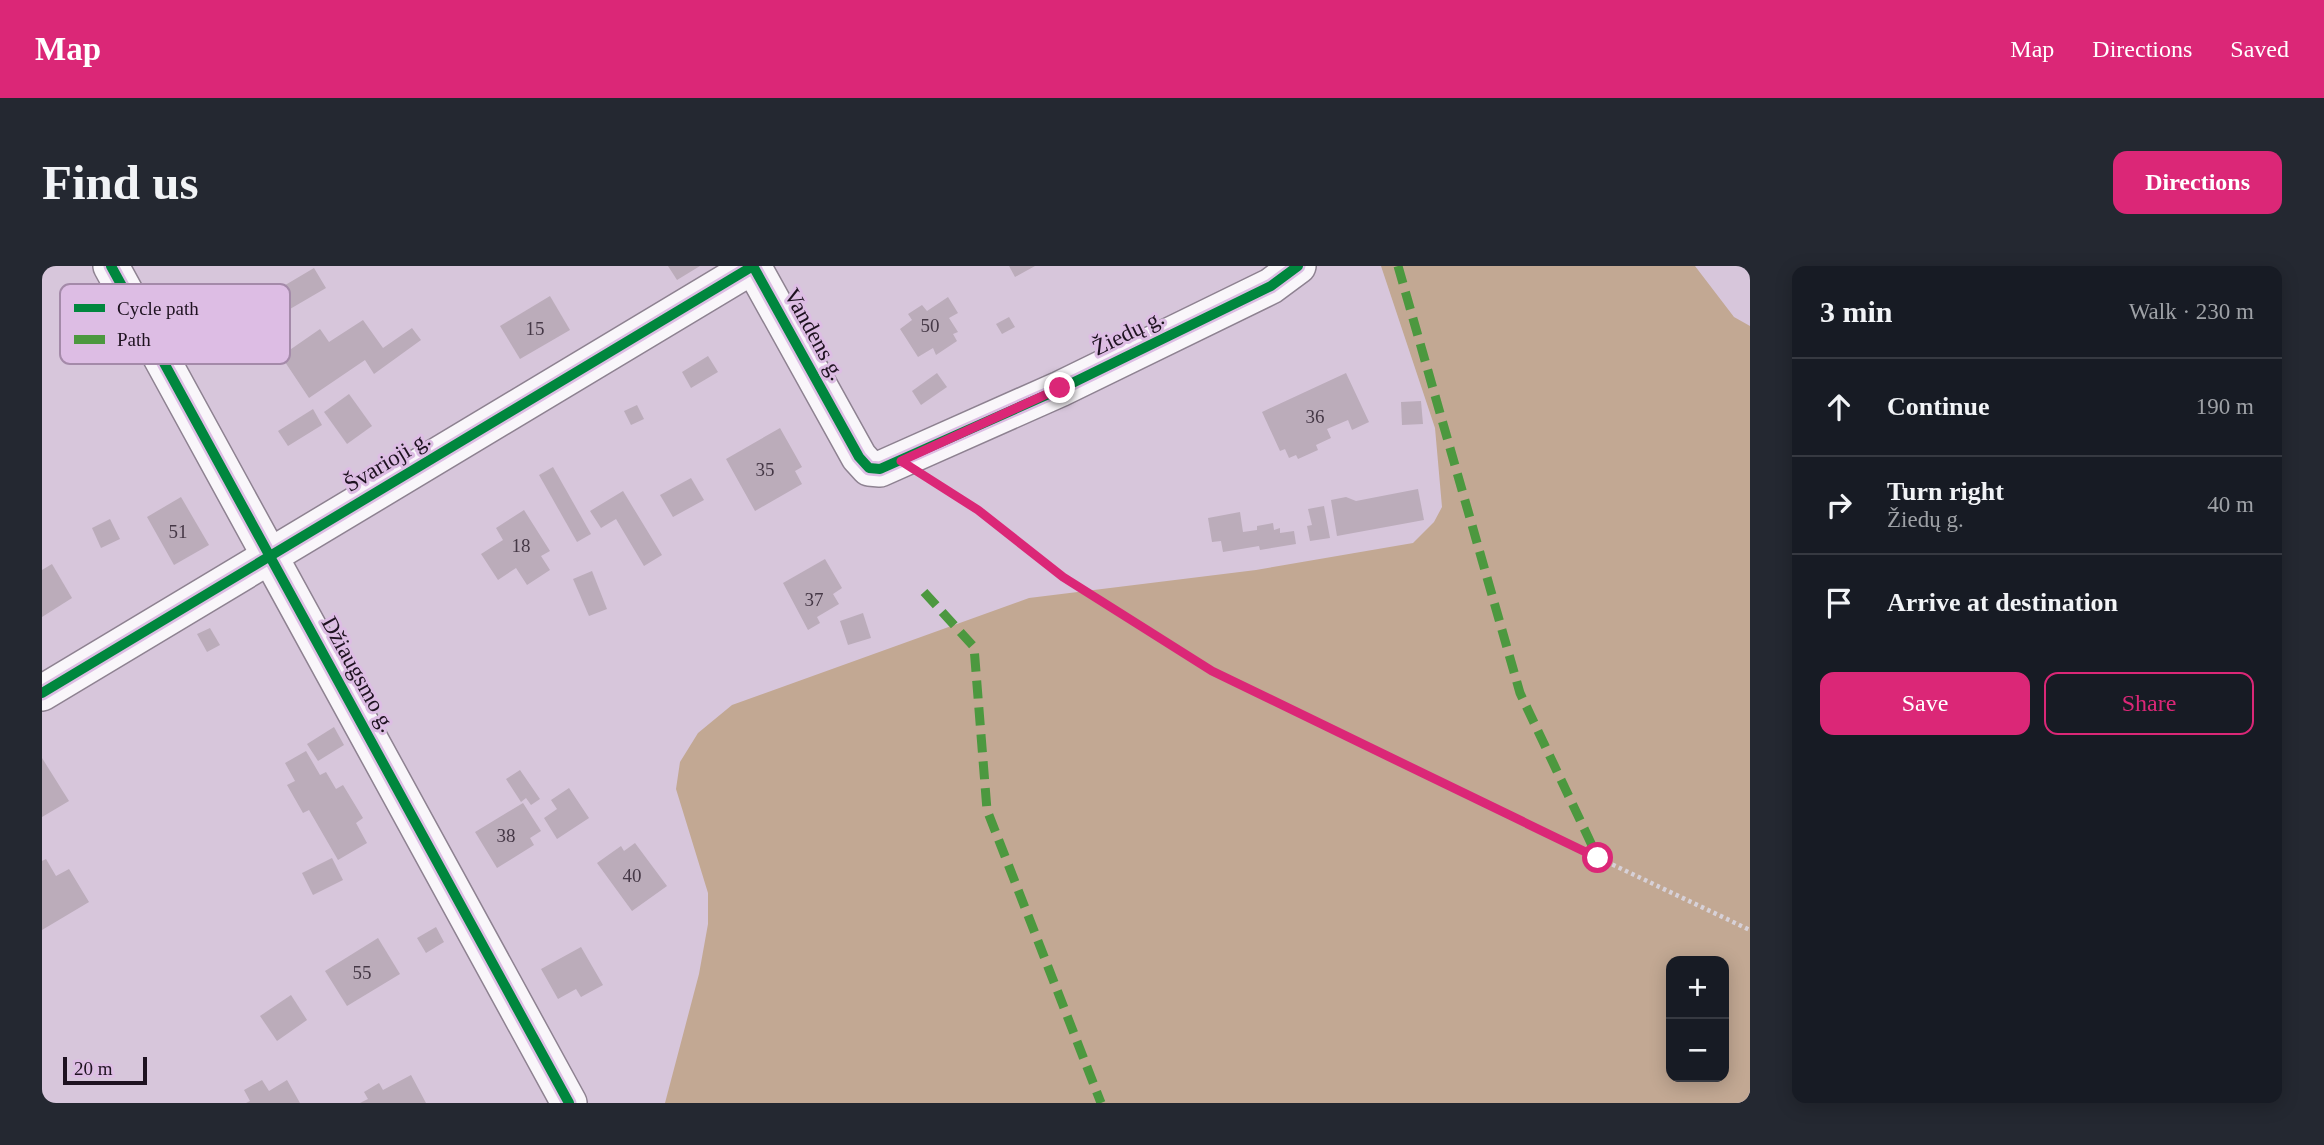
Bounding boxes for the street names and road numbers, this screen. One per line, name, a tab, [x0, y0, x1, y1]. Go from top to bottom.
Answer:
street label: Vandens g.	[779, 284, 850, 384]
street label: Žiedų g.	[1088, 304, 1168, 360]
street label: Švarioji g.	[339, 425, 435, 497]
street label: Džiaugsmo g.	[317, 612, 400, 736]

